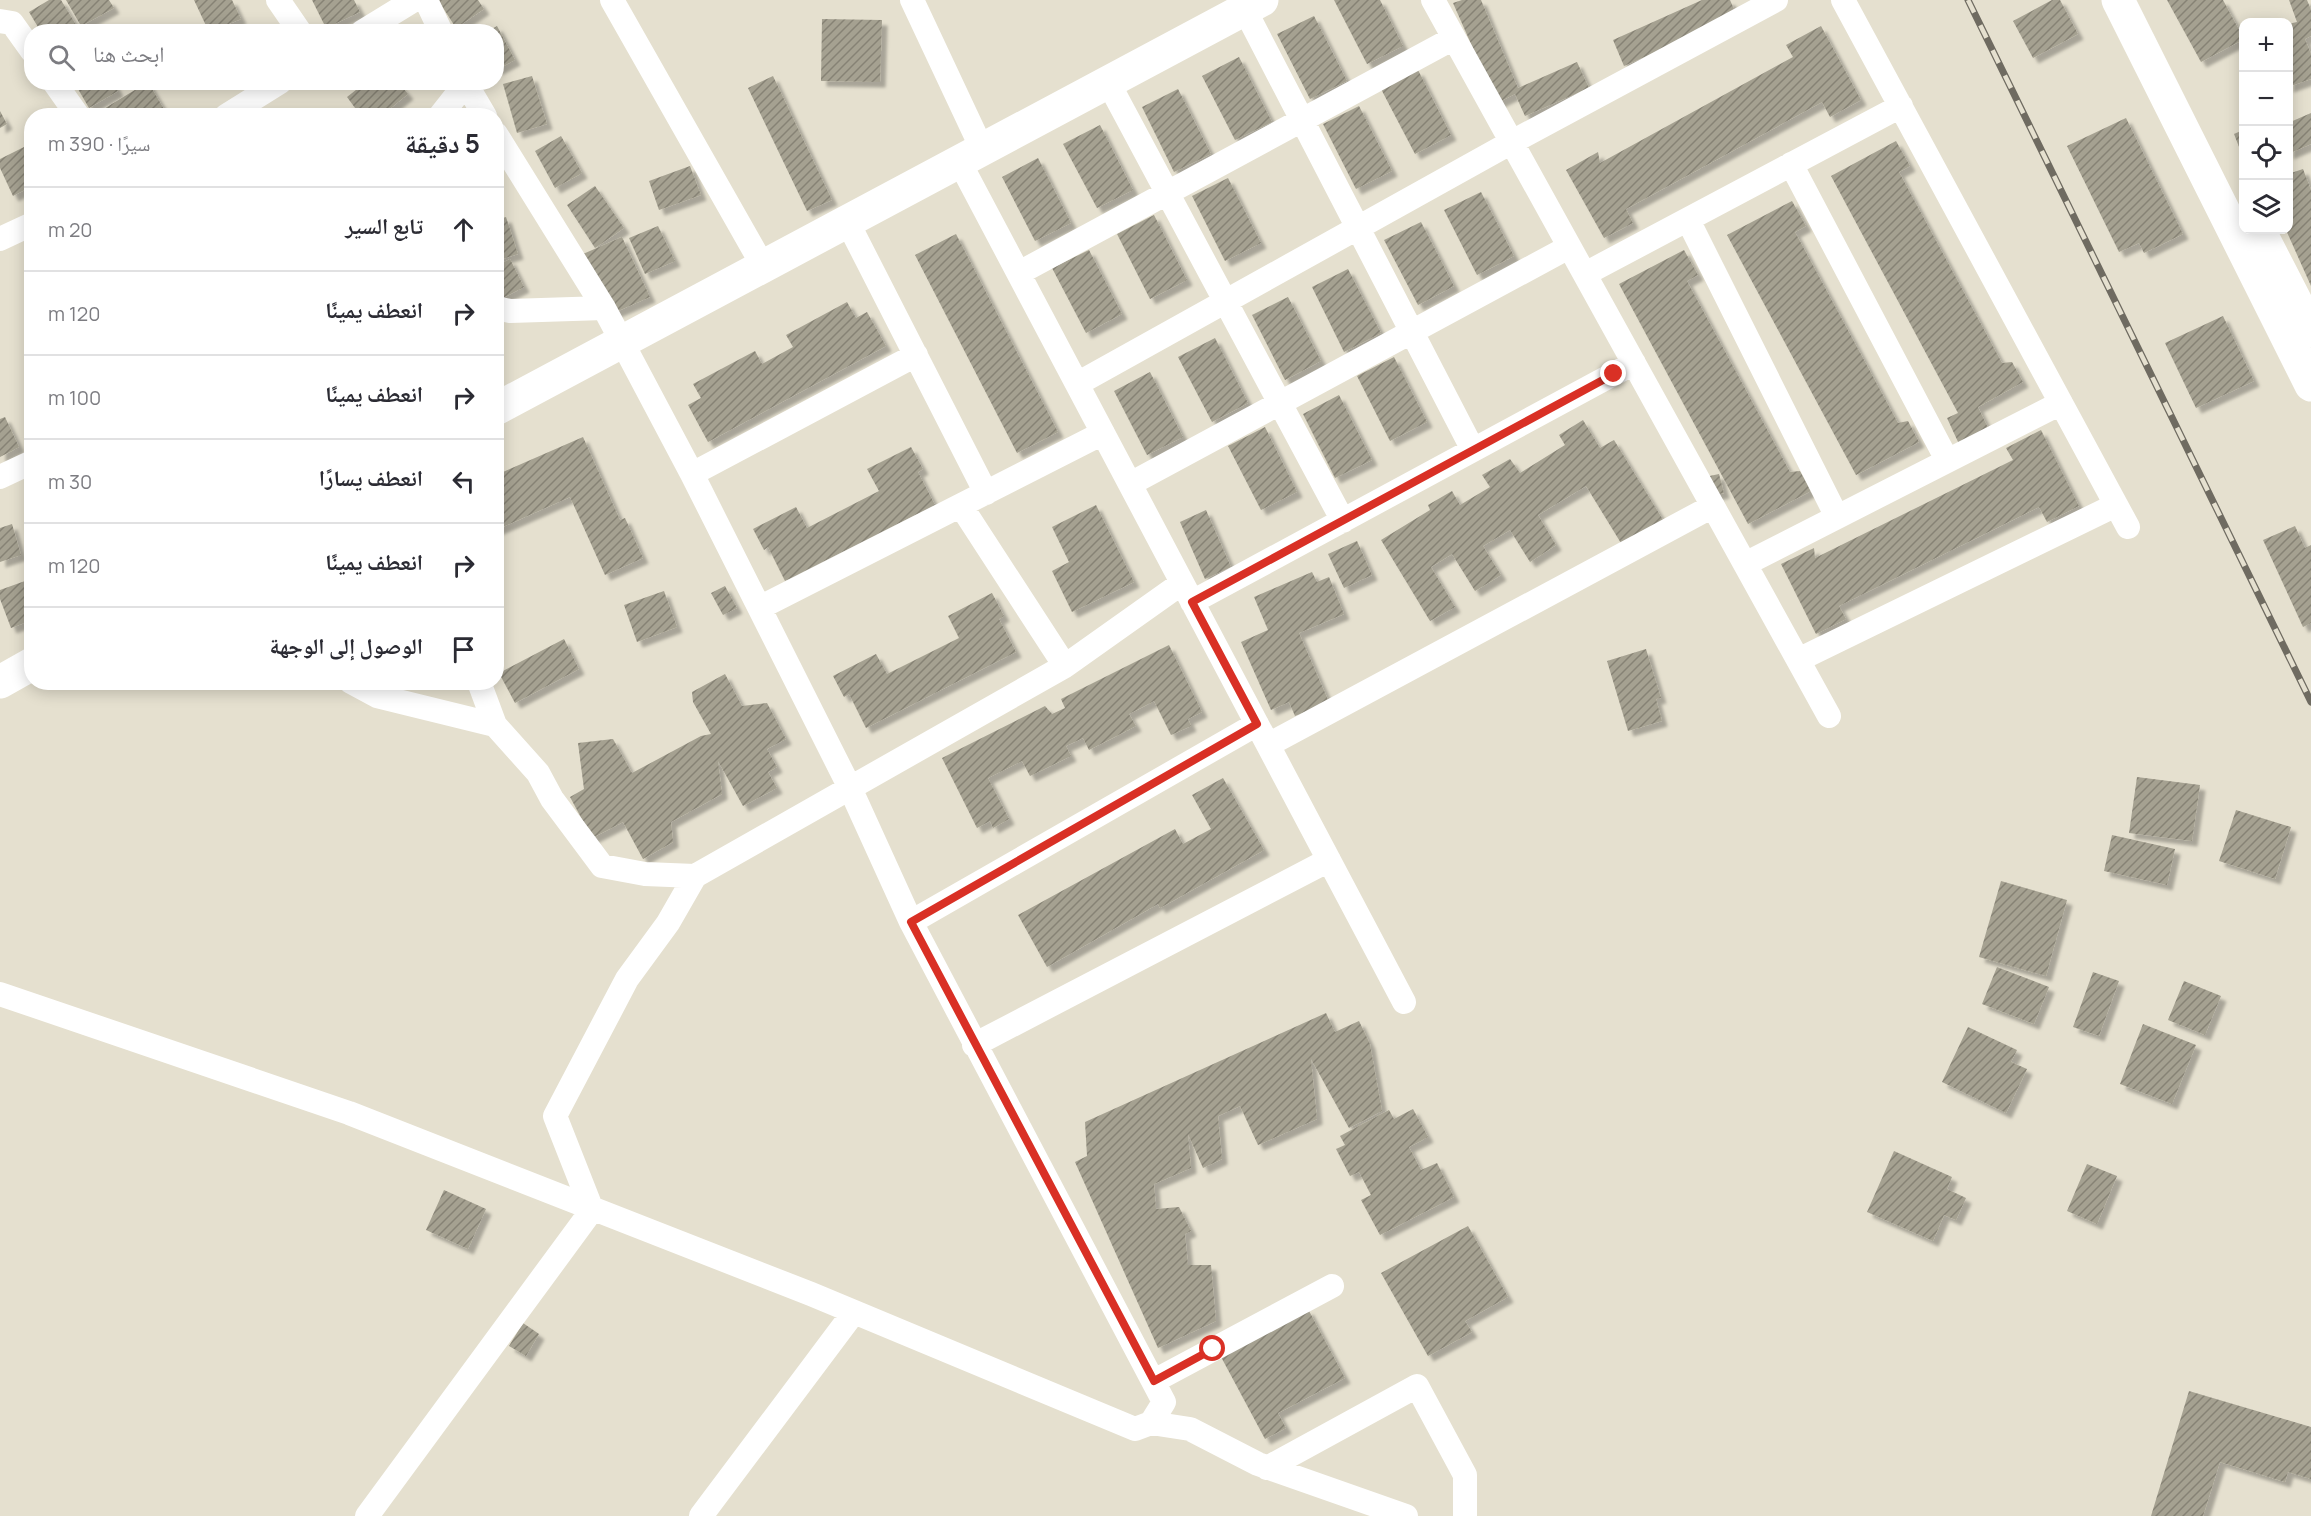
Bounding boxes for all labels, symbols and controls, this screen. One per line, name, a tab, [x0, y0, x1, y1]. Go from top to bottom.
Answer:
map controls	[2239, 18, 2293, 234]
button: +	[2239, 18, 2293, 72]
search box	[24, 24, 504, 90]
text: ابحث هنا	[93, 39, 164, 69]
icon: search	[45, 41, 78, 74]
button: −	[2239, 72, 2293, 126]
text: 5 دقيقة	[405, 125, 480, 161]
button: locate	[2239, 126, 2293, 180]
text: سيرًا · 390 m	[48, 130, 150, 157]
button: layers	[2239, 180, 2293, 234]
text: تابع السير	[345, 211, 423, 241]
icon: ahead	[447, 213, 480, 246]
text: 20 m	[48, 216, 93, 243]
text: انعطف يمينًا	[325, 295, 423, 325]
icon: right	[447, 297, 480, 330]
text: 120 m	[48, 300, 100, 327]
route end	[1600, 360, 1626, 386]
text: انعطف يمينًا	[325, 379, 423, 409]
icon: right	[447, 381, 480, 414]
text: 100 m	[48, 384, 101, 411]
text: انعطف يسارًا	[319, 463, 423, 493]
icon: left	[447, 465, 480, 498]
text: 30 m	[48, 468, 92, 495]
text: انعطف يمينًا	[325, 547, 423, 577]
icon: right	[447, 549, 480, 582]
text: 120 m	[48, 552, 100, 579]
text: الوصول إلى الوجهة	[270, 631, 423, 661]
icon: arrive	[447, 633, 480, 666]
route start	[1199, 1335, 1225, 1361]

